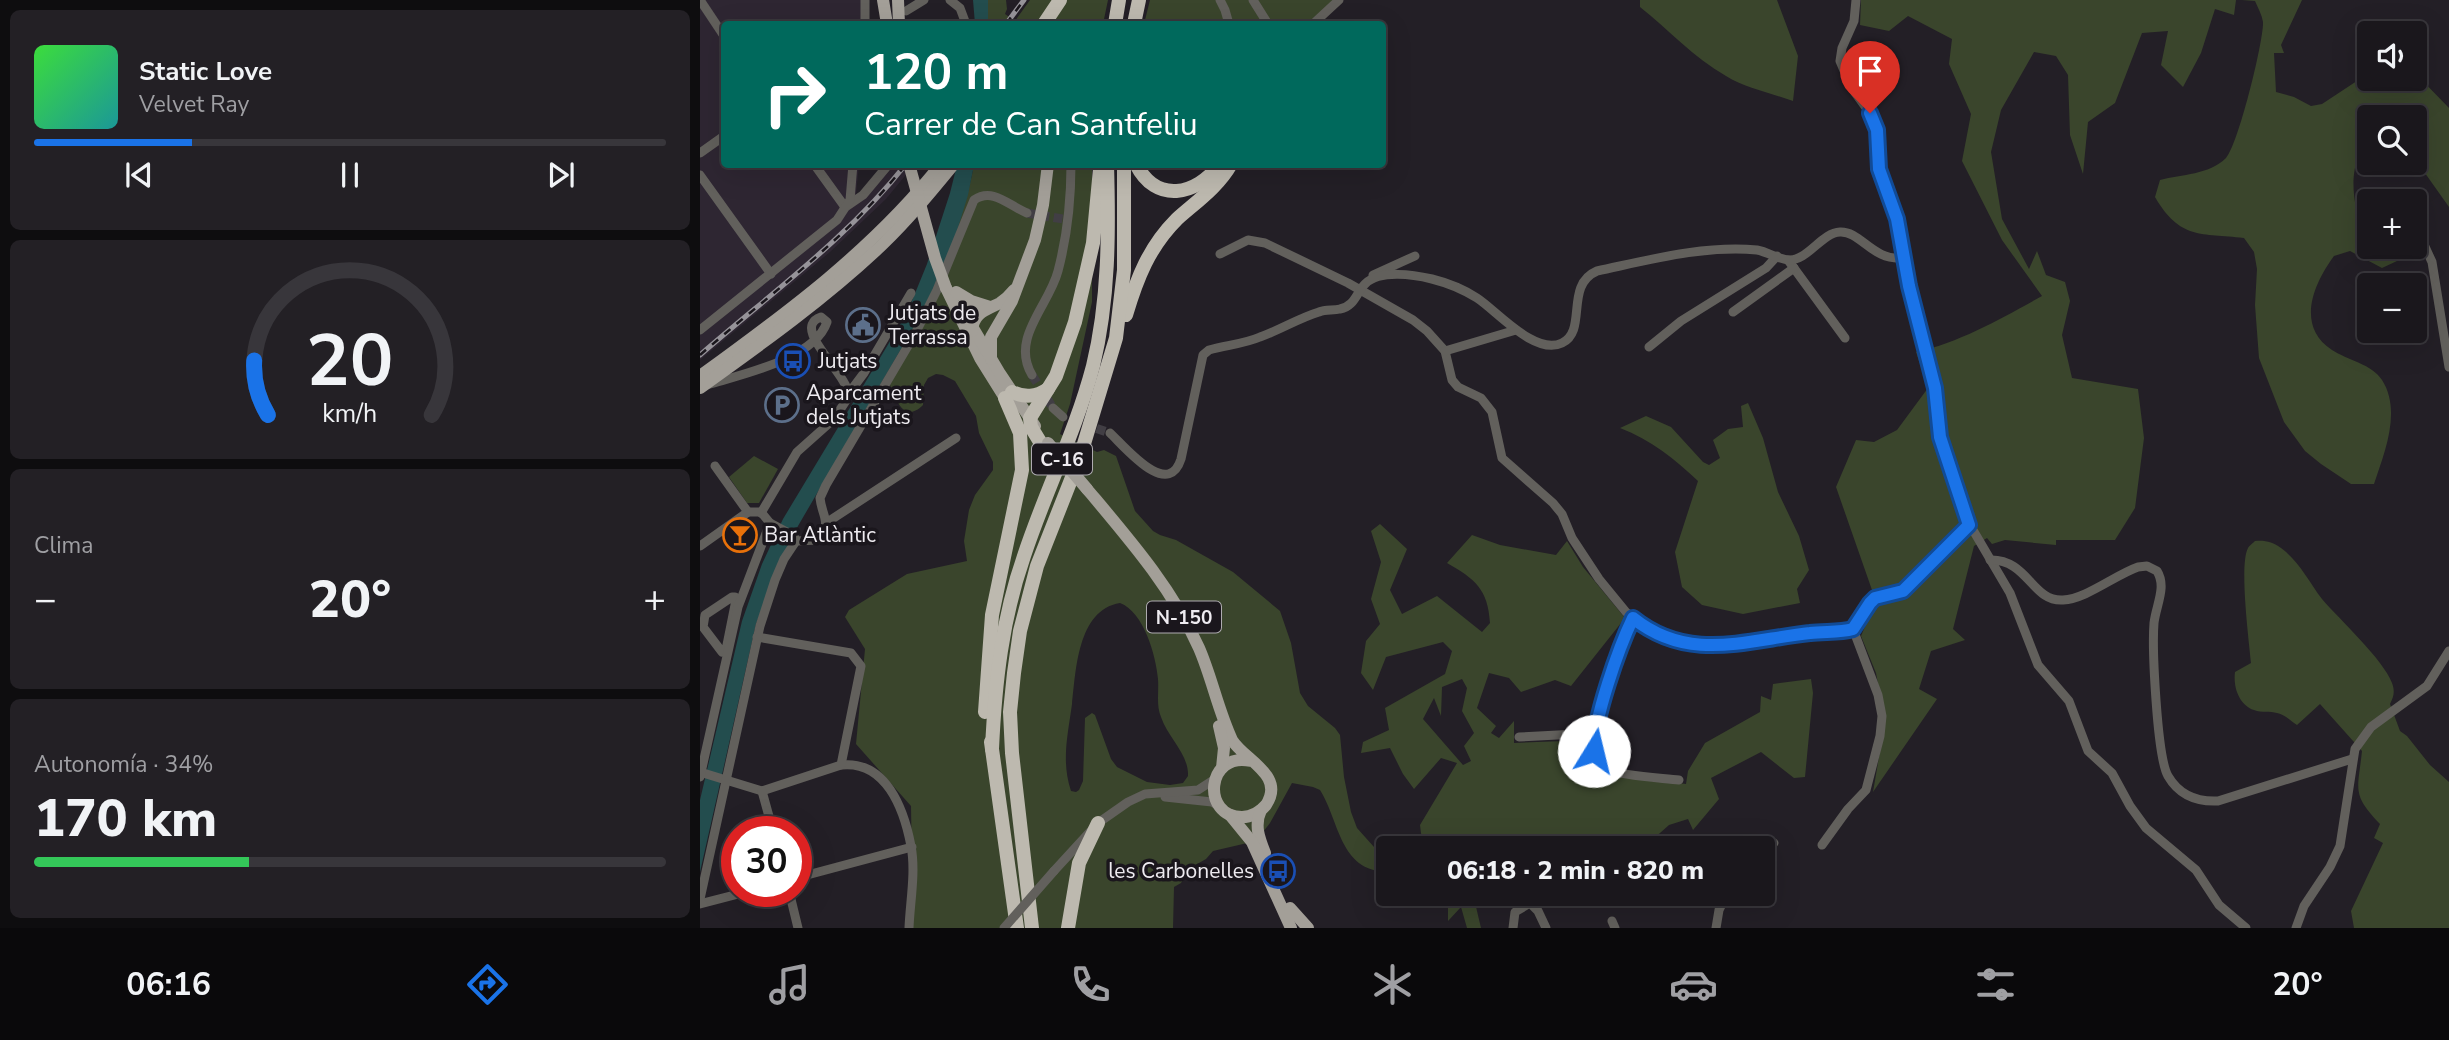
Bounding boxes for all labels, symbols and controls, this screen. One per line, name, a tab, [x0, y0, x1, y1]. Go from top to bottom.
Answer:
map controls	[2357, 21, 2427, 343]
button: sound	[2357, 21, 2427, 91]
text: 120 m	[864, 39, 1008, 106]
pin	[1840, 41, 1900, 113]
icon: right	[749, 49, 840, 140]
icon: arrive	[1851, 52, 1889, 90]
text: Static Love	[139, 54, 272, 89]
text: Velvet Ray	[139, 89, 249, 120]
text: Carrer de Can Santfeliu	[864, 103, 1198, 146]
button: search	[2357, 105, 2427, 175]
icon: previous	[120, 156, 158, 194]
icon: pause	[331, 156, 369, 194]
icon: next	[542, 156, 580, 194]
button: +	[2357, 189, 2427, 259]
button: −	[2357, 273, 2427, 343]
place label: Jutjats de Terrassa	[887, 299, 976, 351]
public building icon: Jutjats de Terrassa	[844, 306, 882, 344]
text: 20	[306, 312, 394, 412]
bus stop icon: Jutjats	[774, 342, 812, 380]
place label: Jutjats	[817, 347, 877, 375]
place label: Aparcament dels Jutjats	[806, 379, 922, 431]
parking icon: Aparcament dels Jutjats	[763, 386, 801, 424]
text: km/h	[322, 397, 378, 431]
road number: C-16	[1032, 444, 1092, 474]
bar icon: Bar Atlàntic	[721, 516, 759, 554]
place label: Bar Atlàntic	[764, 521, 876, 549]
text: Clima	[34, 530, 94, 561]
text: 20°	[309, 564, 391, 635]
text: −	[34, 574, 57, 625]
text: +	[643, 574, 666, 625]
road number: N-150	[1147, 602, 1221, 632]
position arrow	[1557, 714, 1631, 788]
text: Autonomía · 34%	[34, 749, 214, 780]
text: 170 km	[34, 783, 217, 854]
speed limit sign: 30	[721, 816, 812, 907]
bus stop icon: les Carbonelles	[1259, 852, 1297, 890]
text: 06:18 · 2 min · 820 m	[1447, 853, 1704, 888]
place label: les Carbonelles	[1108, 857, 1254, 885]
icon: directions	[463, 960, 512, 1009]
icon: music	[765, 960, 814, 1009]
icon: phone	[1066, 960, 1115, 1009]
icon: climate	[1368, 960, 1417, 1009]
icon: car	[1669, 960, 1718, 1009]
icon: filters	[1971, 960, 2020, 1009]
text: 06:16	[126, 963, 211, 1006]
text: 20°	[2272, 963, 2323, 1006]

